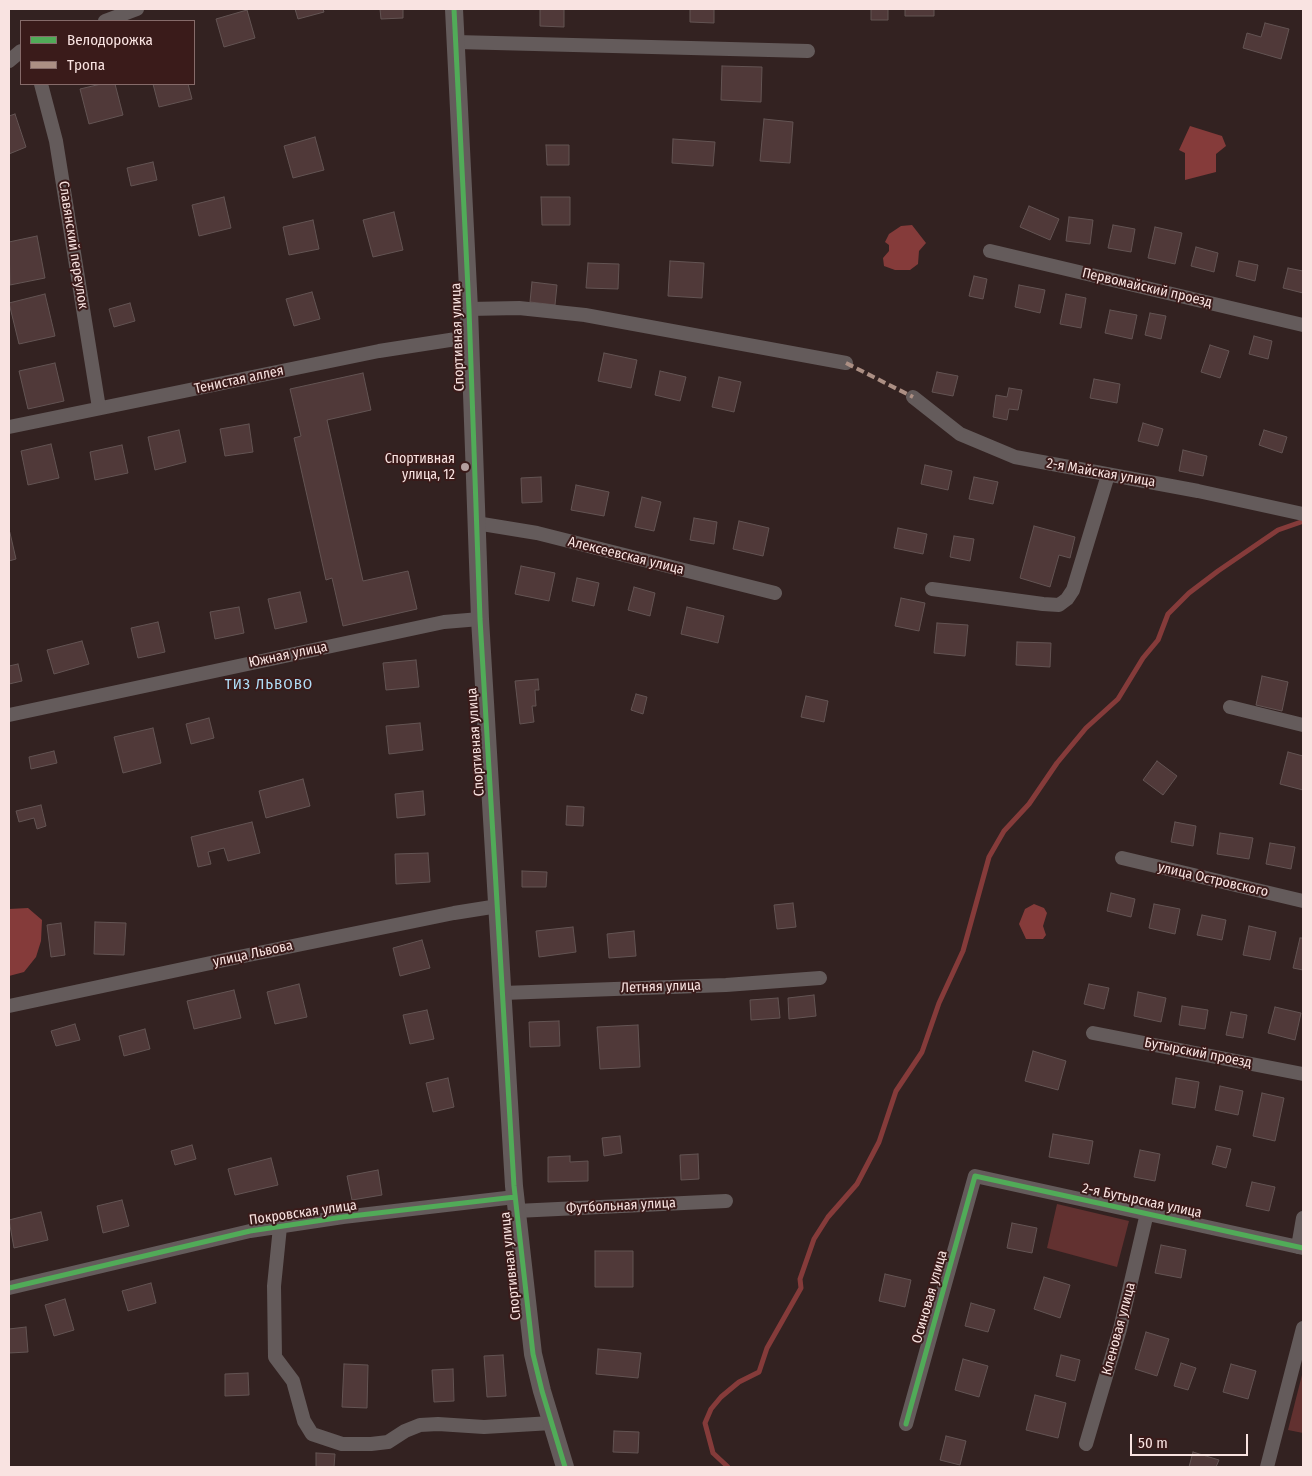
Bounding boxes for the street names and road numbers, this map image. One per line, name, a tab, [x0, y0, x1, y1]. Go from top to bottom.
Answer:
street label: Славянский переулок	[55, 180, 91, 310]
street label: Первомайский проезд	[1080, 265, 1214, 311]
street label: Спортивная улица	[448, 282, 468, 392]
street label: Тенистая аллея	[193, 362, 285, 398]
street label: 2-я Майская улица	[1045, 455, 1157, 491]
street label: Алексеевская улица	[566, 533, 686, 579]
street label: Южная улица	[247, 638, 329, 672]
street label: Спортивная улица	[464, 687, 488, 797]
street label: улица Островского	[1156, 859, 1270, 901]
street label: улица Львова	[212, 937, 294, 971]
street label: Летняя улица	[621, 977, 701, 997]
street label: Бутырский проезд	[1143, 1034, 1253, 1072]
street label: 2-я Бутырская улица	[1081, 1180, 1203, 1222]
street label: Футбольная улица	[566, 1195, 676, 1217]
street label: Покровская улица	[248, 1197, 358, 1229]
street label: Спортивная улица	[497, 1211, 525, 1321]
street label: Осиновая улица	[909, 1248, 951, 1346]
street label: Кленовая улица	[1099, 1281, 1139, 1377]

